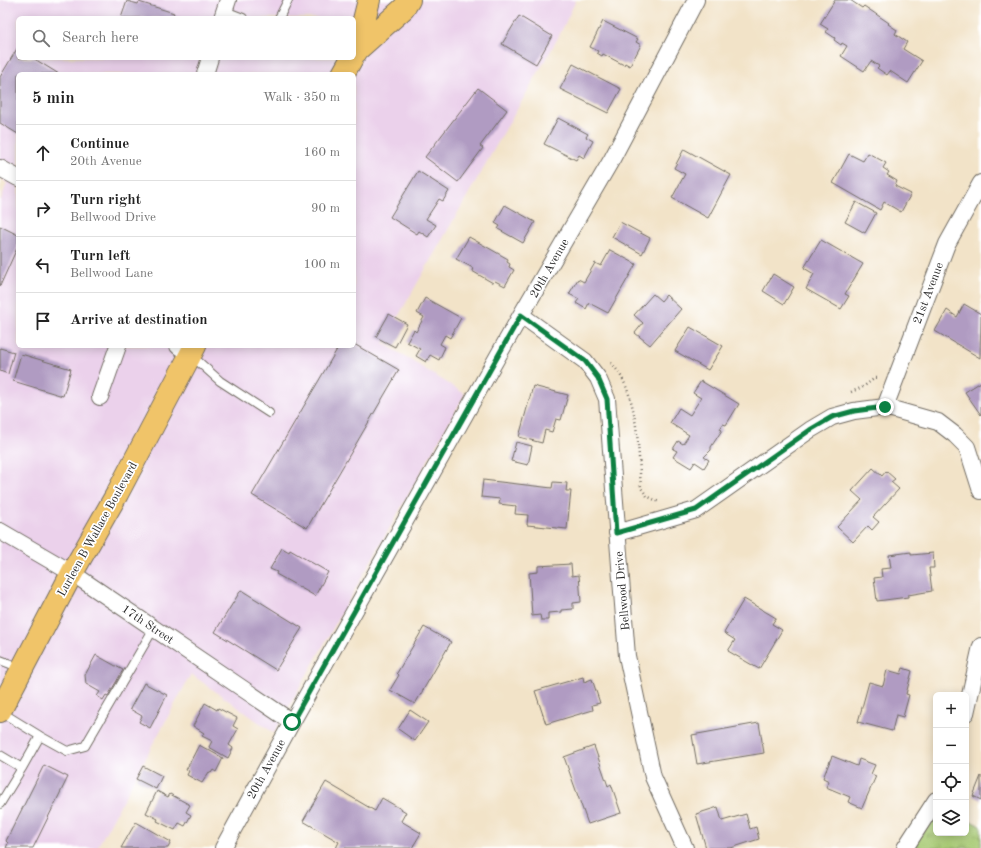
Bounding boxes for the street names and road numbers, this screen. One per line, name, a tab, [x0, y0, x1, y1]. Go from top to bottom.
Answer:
street label: 20th Avenue	[528, 236, 572, 300]
street label: 21st Avenue	[912, 261, 946, 326]
street label: Lurleen B Wallace Boulevard	[56, 460, 140, 599]
street label: Bellwood Drive	[614, 550, 632, 631]
street label: 17th Street	[119, 603, 176, 647]
street label: 20th Avenue	[246, 737, 288, 801]

